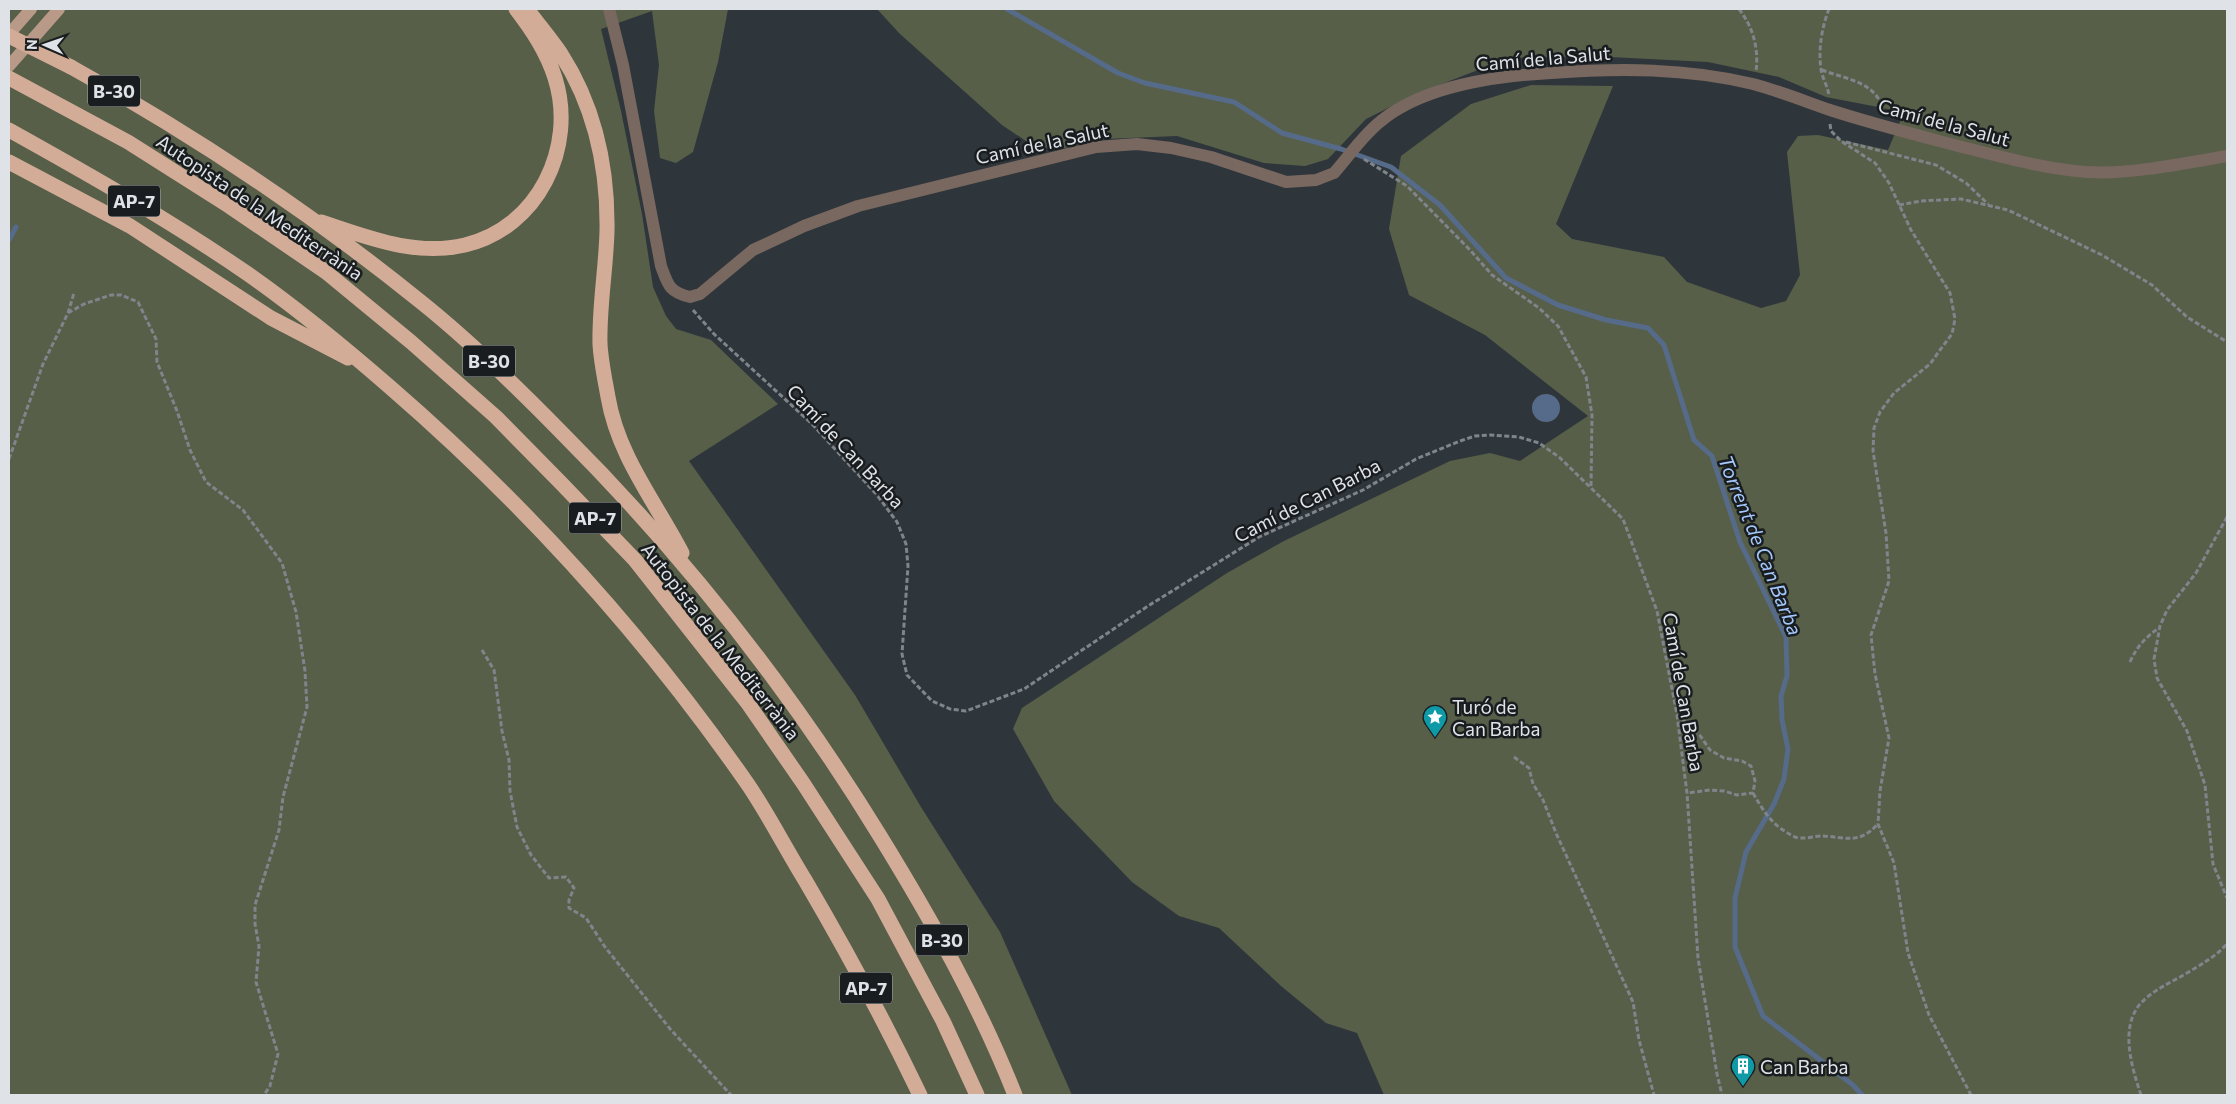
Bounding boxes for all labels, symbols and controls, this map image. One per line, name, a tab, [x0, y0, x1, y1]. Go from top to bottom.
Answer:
north arrow	[20, 20, 70, 70]
text: N	[23, 39, 40, 50]
street label: Camí de la Salut	[1475, 41, 1612, 75]
road number: B-30	[88, 76, 140, 106]
street label: Camí de la Salut	[1876, 93, 2013, 151]
street label: Camí de la Salut	[973, 118, 1111, 168]
street label: Autopista de la Mediterrània	[152, 129, 368, 285]
road number: AP-7	[108, 186, 160, 217]
road number: B-30	[463, 346, 515, 376]
street label: Camí de Can Barba	[783, 379, 909, 513]
water label: Torrent de Can Barba	[1714, 452, 1808, 638]
street label: Camí de Can Barba	[1230, 453, 1384, 547]
road number: AP-7	[569, 502, 621, 534]
street label: Autopista de la Mediterrània	[637, 538, 805, 744]
street label: Camí de Can Barba	[1659, 611, 1709, 773]
place label: Turó de Can Barba	[1452, 695, 1540, 740]
place icon: Turó de Can Barba	[1422, 704, 1448, 738]
road number: B-30	[916, 924, 968, 956]
road number: AP-7	[840, 972, 892, 1004]
building icon: Can Barba	[1730, 1053, 1756, 1087]
place label: Can Barba	[1760, 1055, 1848, 1078]

